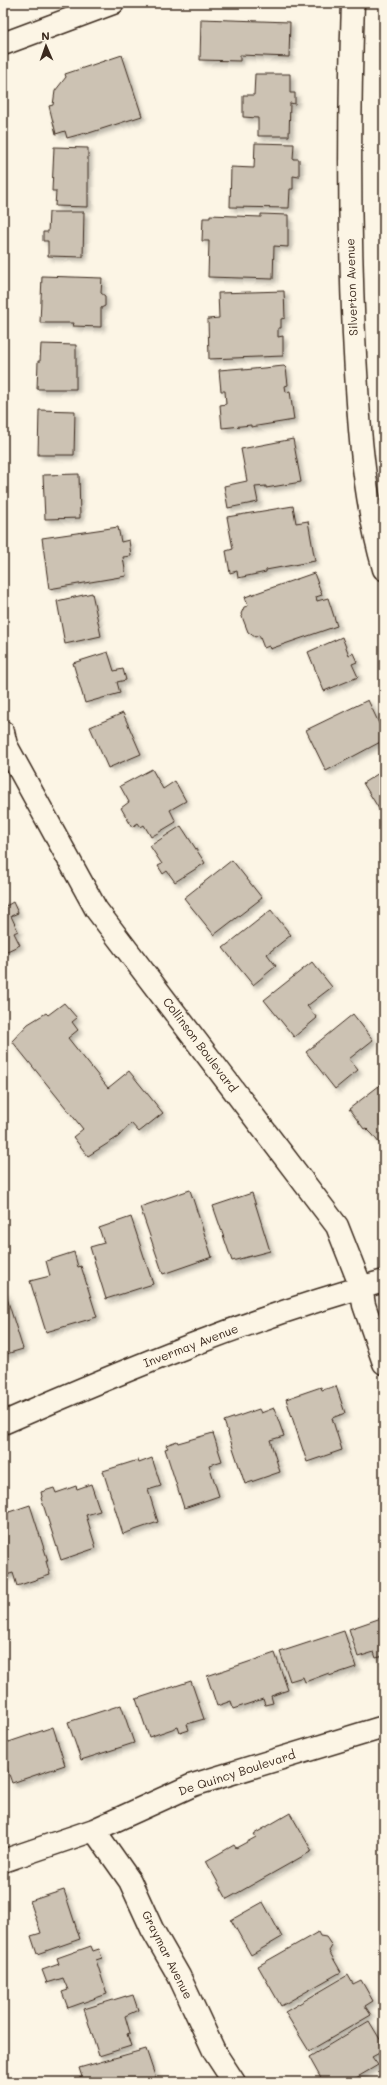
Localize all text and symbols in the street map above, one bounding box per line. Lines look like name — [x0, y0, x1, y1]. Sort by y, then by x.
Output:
north arrow — [26, 26, 66, 66]
text: N — [41, 28, 50, 43]
street label: Silverton Avenue — [341, 238, 361, 336]
street label: Collinson Boulevard — [160, 994, 242, 1095]
street label: Invermay Avenue — [141, 1320, 240, 1371]
street label: De Quincy Boulevard — [176, 1745, 298, 1799]
street label: Graymar Avenue — [139, 1908, 197, 2001]

